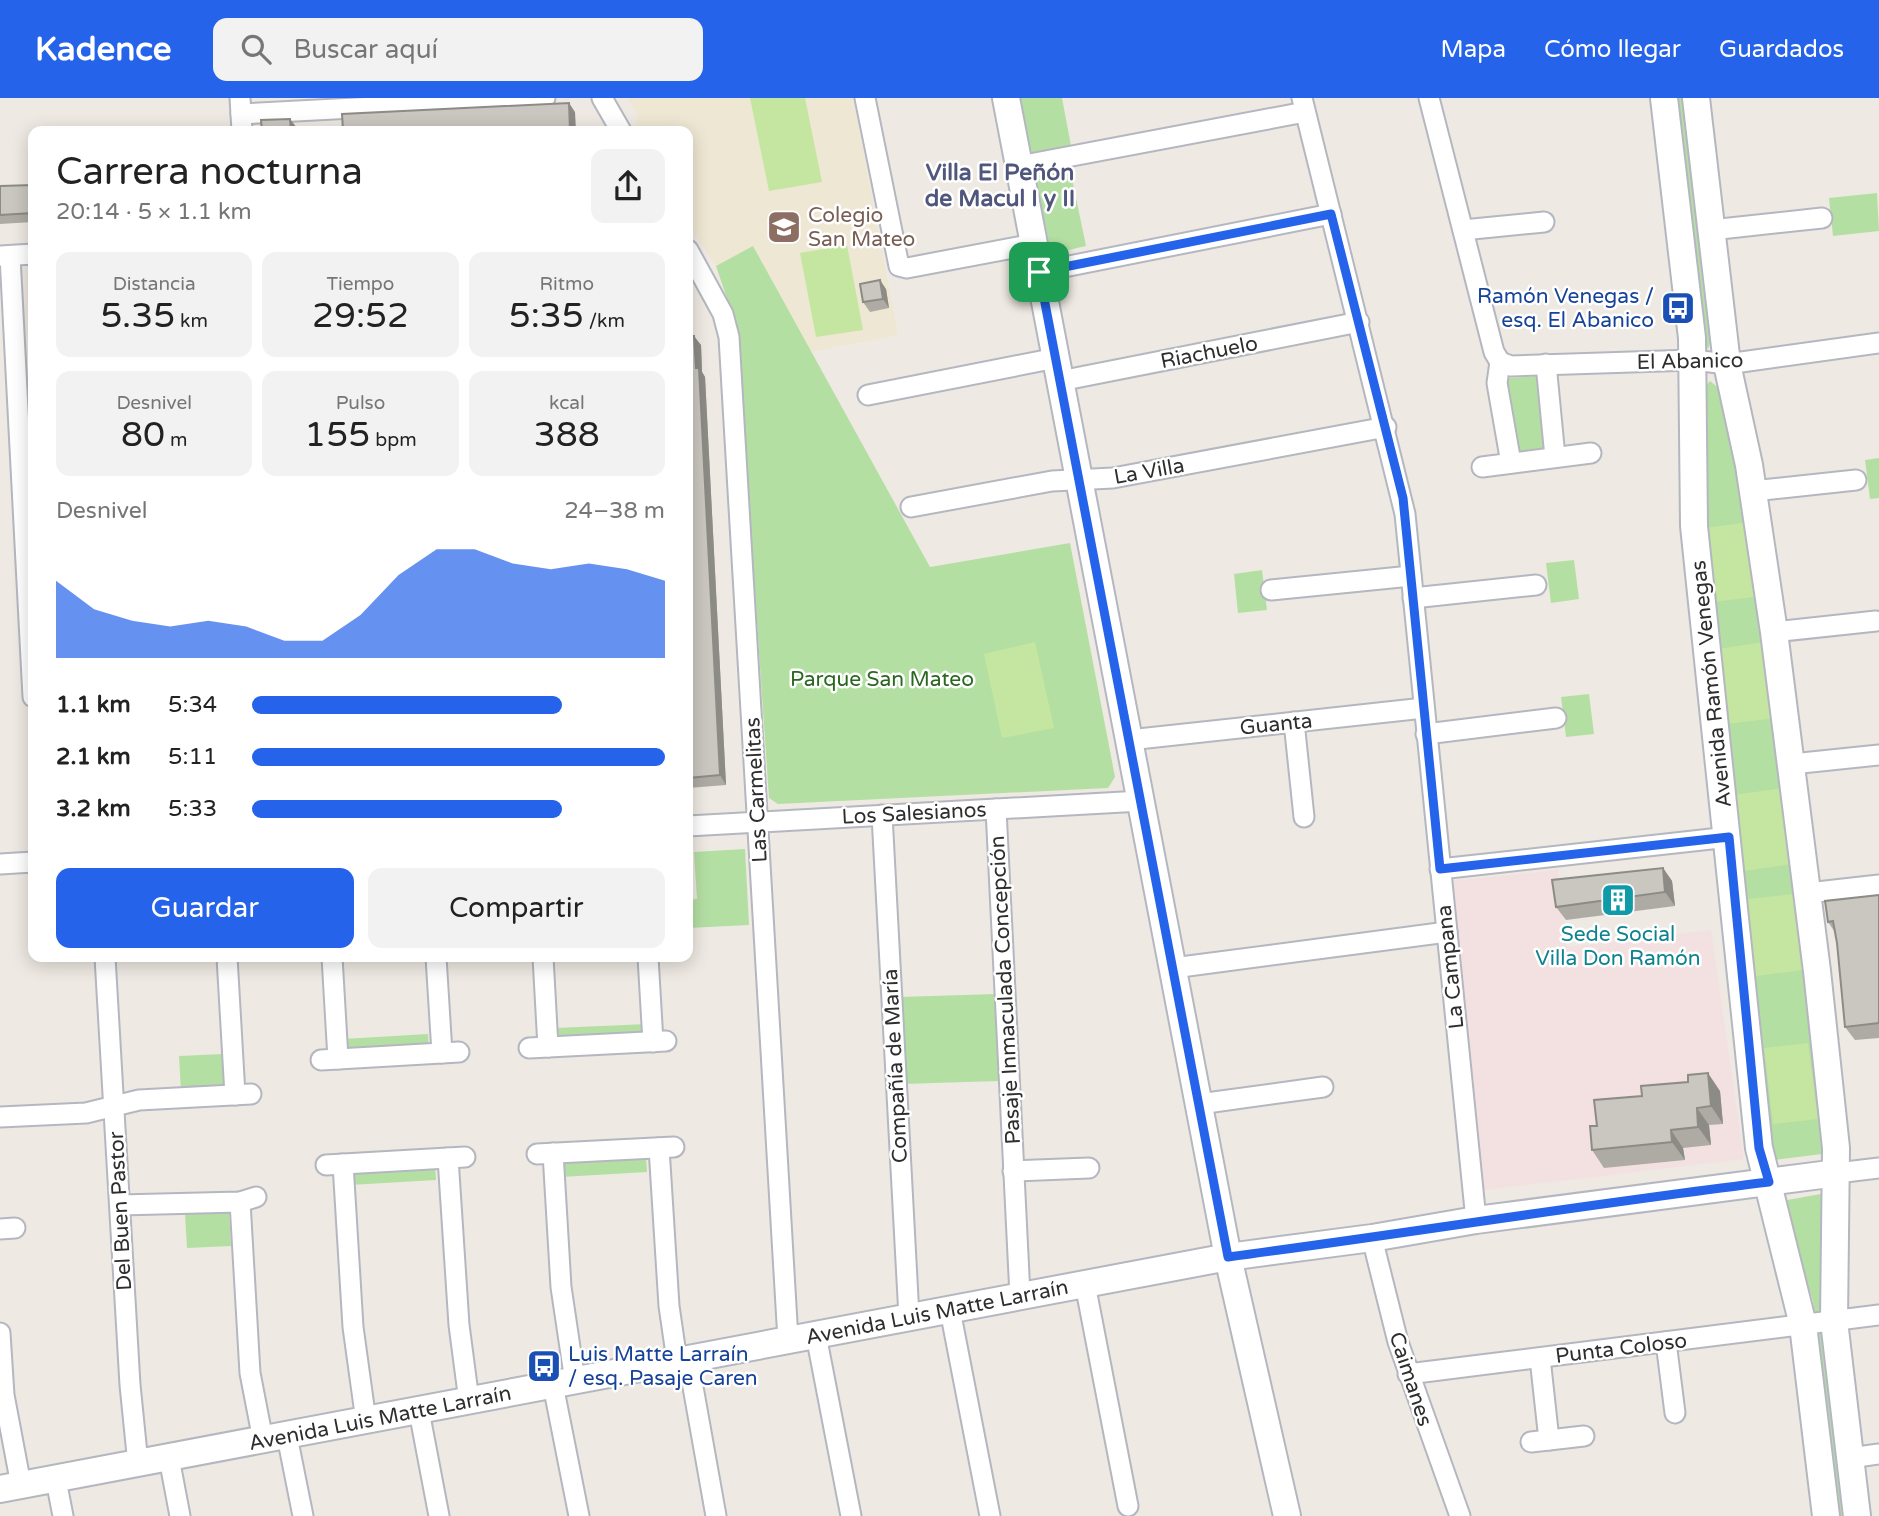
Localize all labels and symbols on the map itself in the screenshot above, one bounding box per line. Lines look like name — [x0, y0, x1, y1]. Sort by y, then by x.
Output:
district label: Villa El Peñón de Macul I y II — [925, 159, 1075, 213]
place label: Colegio San Mateo — [808, 203, 915, 252]
school or university icon: Colegio San Mateo — [765, 208, 803, 246]
pin — [1009, 242, 1069, 302]
place label: Ramón Venegas / esq. El Abanico — [1477, 284, 1654, 333]
bus stop icon: Ramón Venegas / esq. El Abanico — [1659, 289, 1697, 327]
street label: Riachuelo — [1158, 331, 1260, 374]
street label: El Abanico — [1637, 348, 1744, 375]
street label: La Villa — [1112, 453, 1186, 490]
street label: Avenida Ramón Venegas — [1686, 559, 1737, 809]
park label: Parque San Mateo — [790, 667, 974, 692]
street label: Guanta — [1239, 708, 1314, 741]
street label: Las Carmelitas — [740, 717, 773, 863]
street label: Los Salesianos — [841, 797, 987, 830]
street label: Pasaje Inmaculada Concepción — [985, 835, 1026, 1145]
building icon: Sede Social Villa Don Ramón — [1599, 881, 1637, 919]
street label: La Campana — [1432, 904, 1469, 1030]
place label: Sede Social Villa Don Ramón — [1535, 922, 1701, 971]
street label: Compañía de María — [878, 968, 913, 1164]
street label: Del Buen Pastor — [104, 1131, 137, 1291]
street label: Avenida Luis Matte Larraín — [804, 1275, 1070, 1350]
street label: Punta Coloso — [1554, 1328, 1688, 1369]
street label: Caimanes — [1384, 1329, 1437, 1429]
place label: Luis Matte Larraín / esq. Pasaje Caren — [568, 1342, 758, 1391]
bus stop icon: Luis Matte Larraín / esq. Pasaje Caren — [525, 1347, 563, 1385]
street label: Avenida Luis Matte Larraín — [247, 1381, 513, 1456]

